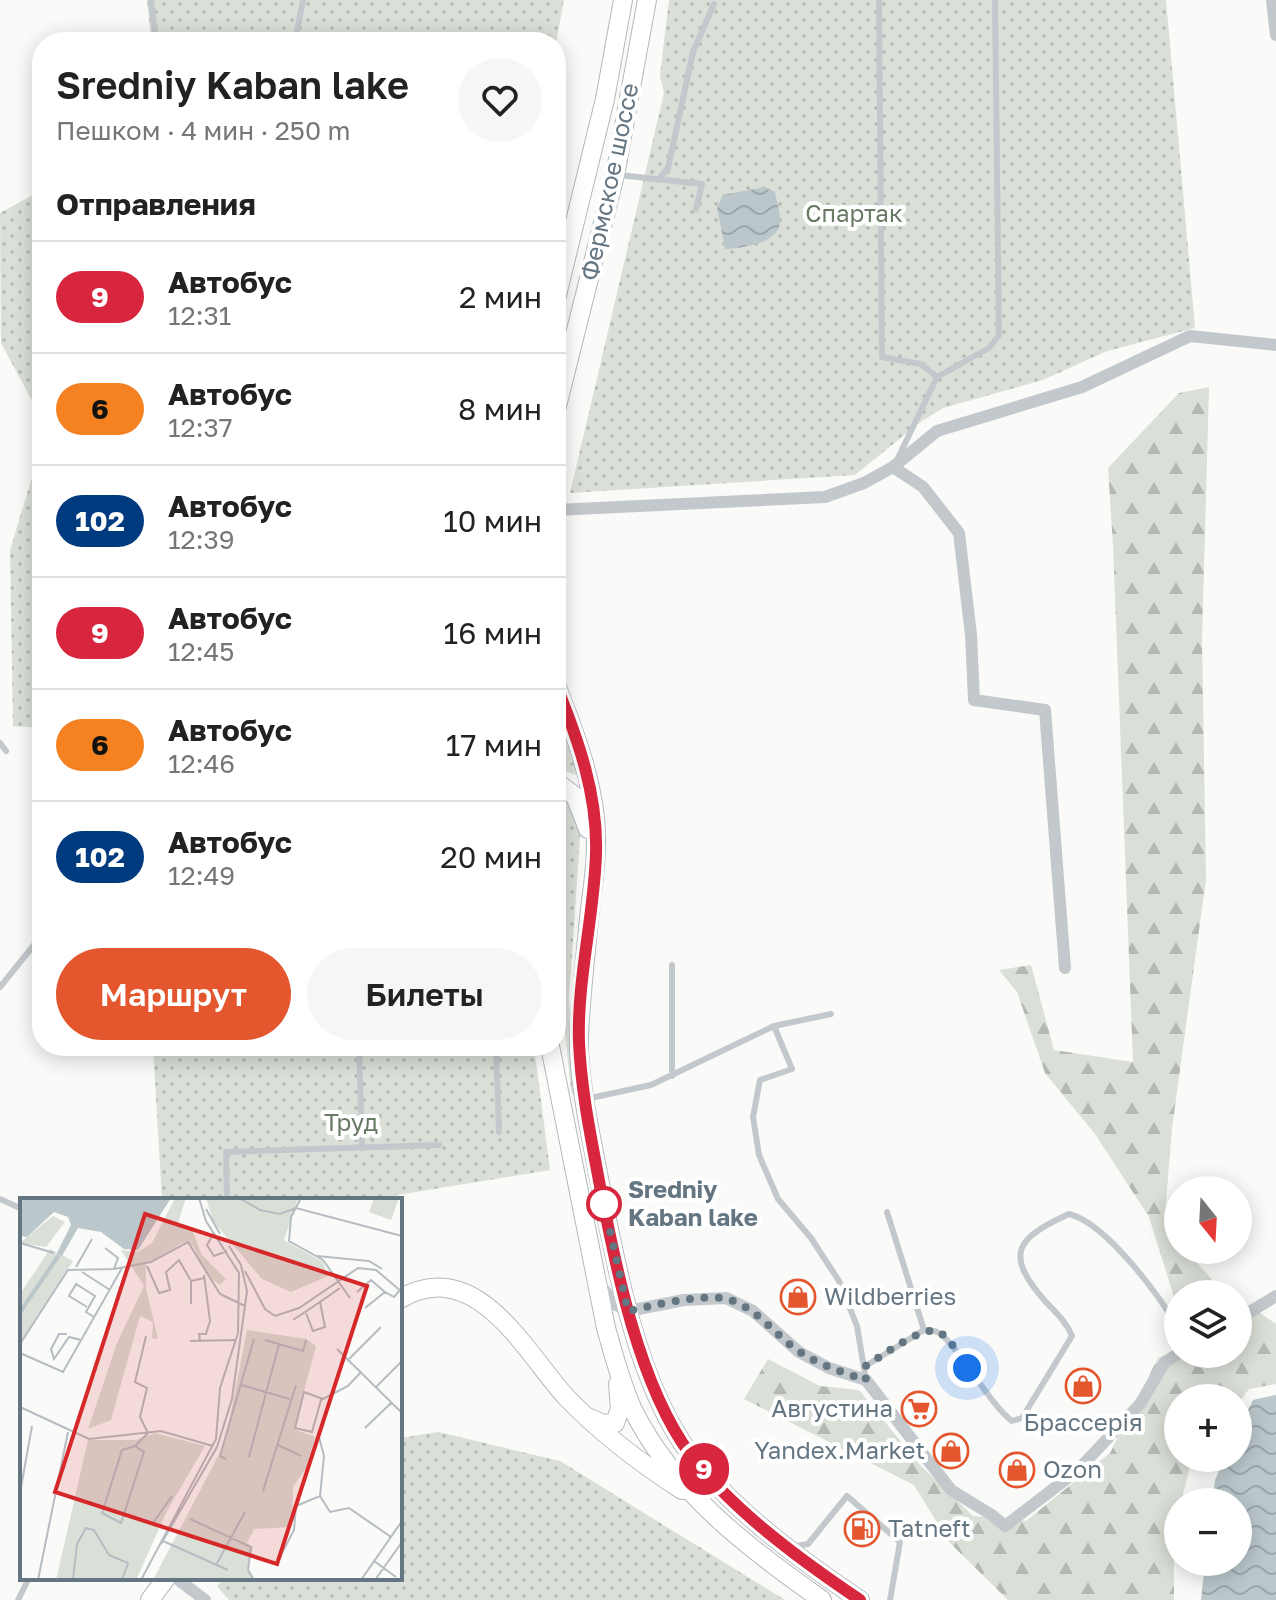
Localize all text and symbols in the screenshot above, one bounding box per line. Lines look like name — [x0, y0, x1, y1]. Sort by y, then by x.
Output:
button: heart — [458, 58, 542, 142]
text: Sredniy Kaban lake — [56, 62, 409, 107]
street label: Фермское шоссе — [573, 80, 644, 283]
text: Пешком · 4 мин · 250 m — [56, 115, 351, 146]
text: Отправления — [56, 186, 256, 222]
park label: Спартак — [805, 198, 903, 227]
text: Автобус — [168, 264, 292, 300]
text: 2 мин — [459, 279, 542, 315]
text: 9 — [91, 280, 109, 313]
text: 12:31 — [168, 300, 231, 331]
text: Автобус — [168, 376, 292, 412]
text: 8 мин — [458, 391, 542, 427]
text: 6 — [91, 392, 109, 425]
text: 12:37 — [168, 412, 232, 443]
text: Автобус — [168, 488, 292, 524]
text: 10 мин — [443, 503, 542, 539]
text: 102 — [75, 504, 125, 537]
text: 12:39 — [168, 524, 234, 555]
text: Автобус — [168, 600, 292, 636]
text: 16 мин — [444, 615, 542, 651]
text: 9 — [91, 616, 109, 649]
text: 12:45 — [168, 636, 234, 667]
text: Автобус — [168, 712, 292, 748]
text: 17 мин — [446, 727, 542, 763]
text: 6 — [91, 728, 109, 761]
text: 12:46 — [168, 748, 235, 779]
text: Автобус — [168, 824, 292, 860]
text: 20 мин — [440, 839, 542, 875]
text: 102 — [75, 840, 125, 873]
text: 12:49 — [168, 860, 235, 891]
button: Маршрут — [56, 948, 291, 1040]
button: Билеты — [307, 948, 542, 1040]
park label: Труд — [324, 1107, 378, 1136]
place label: Sredniy Kaban lake — [628, 1174, 758, 1231]
north arrow — [1164, 1176, 1252, 1264]
map controls — [1164, 1176, 1252, 1576]
marker: Sredniy Kaban lake — [587, 1187, 621, 1221]
inset map — [20, 1198, 402, 1580]
shop icon: Wildberries — [779, 1278, 817, 1316]
button: layers — [1164, 1280, 1252, 1368]
place label: Wildberries — [824, 1281, 956, 1310]
your location — [947, 1348, 987, 1388]
shop icon: Брассерiя — [1064, 1367, 1102, 1405]
button: + — [1164, 1384, 1252, 1472]
supermarket icon: Августина — [900, 1390, 938, 1428]
place label: Августина — [771, 1393, 893, 1422]
place label: Брассерiя — [1023, 1407, 1143, 1436]
shop icon: Yandex.Market — [932, 1432, 970, 1470]
place label: Yandex.Market — [754, 1435, 925, 1464]
line badge: 9 — [678, 1443, 730, 1495]
shop icon: Ozon — [998, 1451, 1036, 1489]
text: 9 — [695, 1452, 713, 1485]
place label: Ozon — [1043, 1454, 1102, 1483]
button: − — [1164, 1488, 1252, 1576]
fuel station icon: Tatneft — [843, 1510, 881, 1548]
place label: Tatneft — [888, 1513, 971, 1542]

